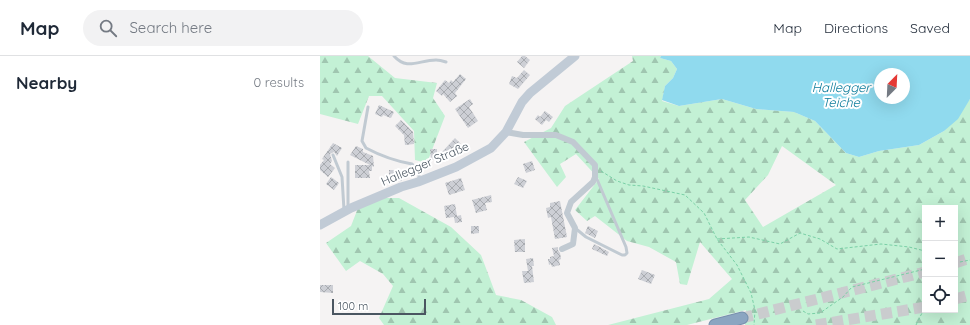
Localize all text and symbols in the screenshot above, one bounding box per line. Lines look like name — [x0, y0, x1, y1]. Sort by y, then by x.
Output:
search box — [83, 10, 363, 46]
text: Map — [20, 16, 59, 40]
icon: search — [97, 17, 119, 39]
text: Search here — [129, 18, 212, 37]
text: Map — [773, 19, 802, 37]
text: Directions — [824, 19, 888, 37]
text: Saved — [910, 19, 950, 37]
north arrow — [874, 68, 910, 104]
text: Nearby — [16, 72, 77, 93]
text: 0 results — [253, 74, 304, 90]
water label: Hallegger Teiche — [812, 79, 872, 110]
street label: Hallegger Straße — [379, 138, 471, 189]
map controls — [922, 205, 958, 313]
button: + — [922, 205, 958, 241]
button: − — [922, 241, 958, 277]
button: locate — [922, 277, 958, 313]
scale bar — [332, 297, 426, 316]
text: 100 m — [338, 299, 368, 313]

